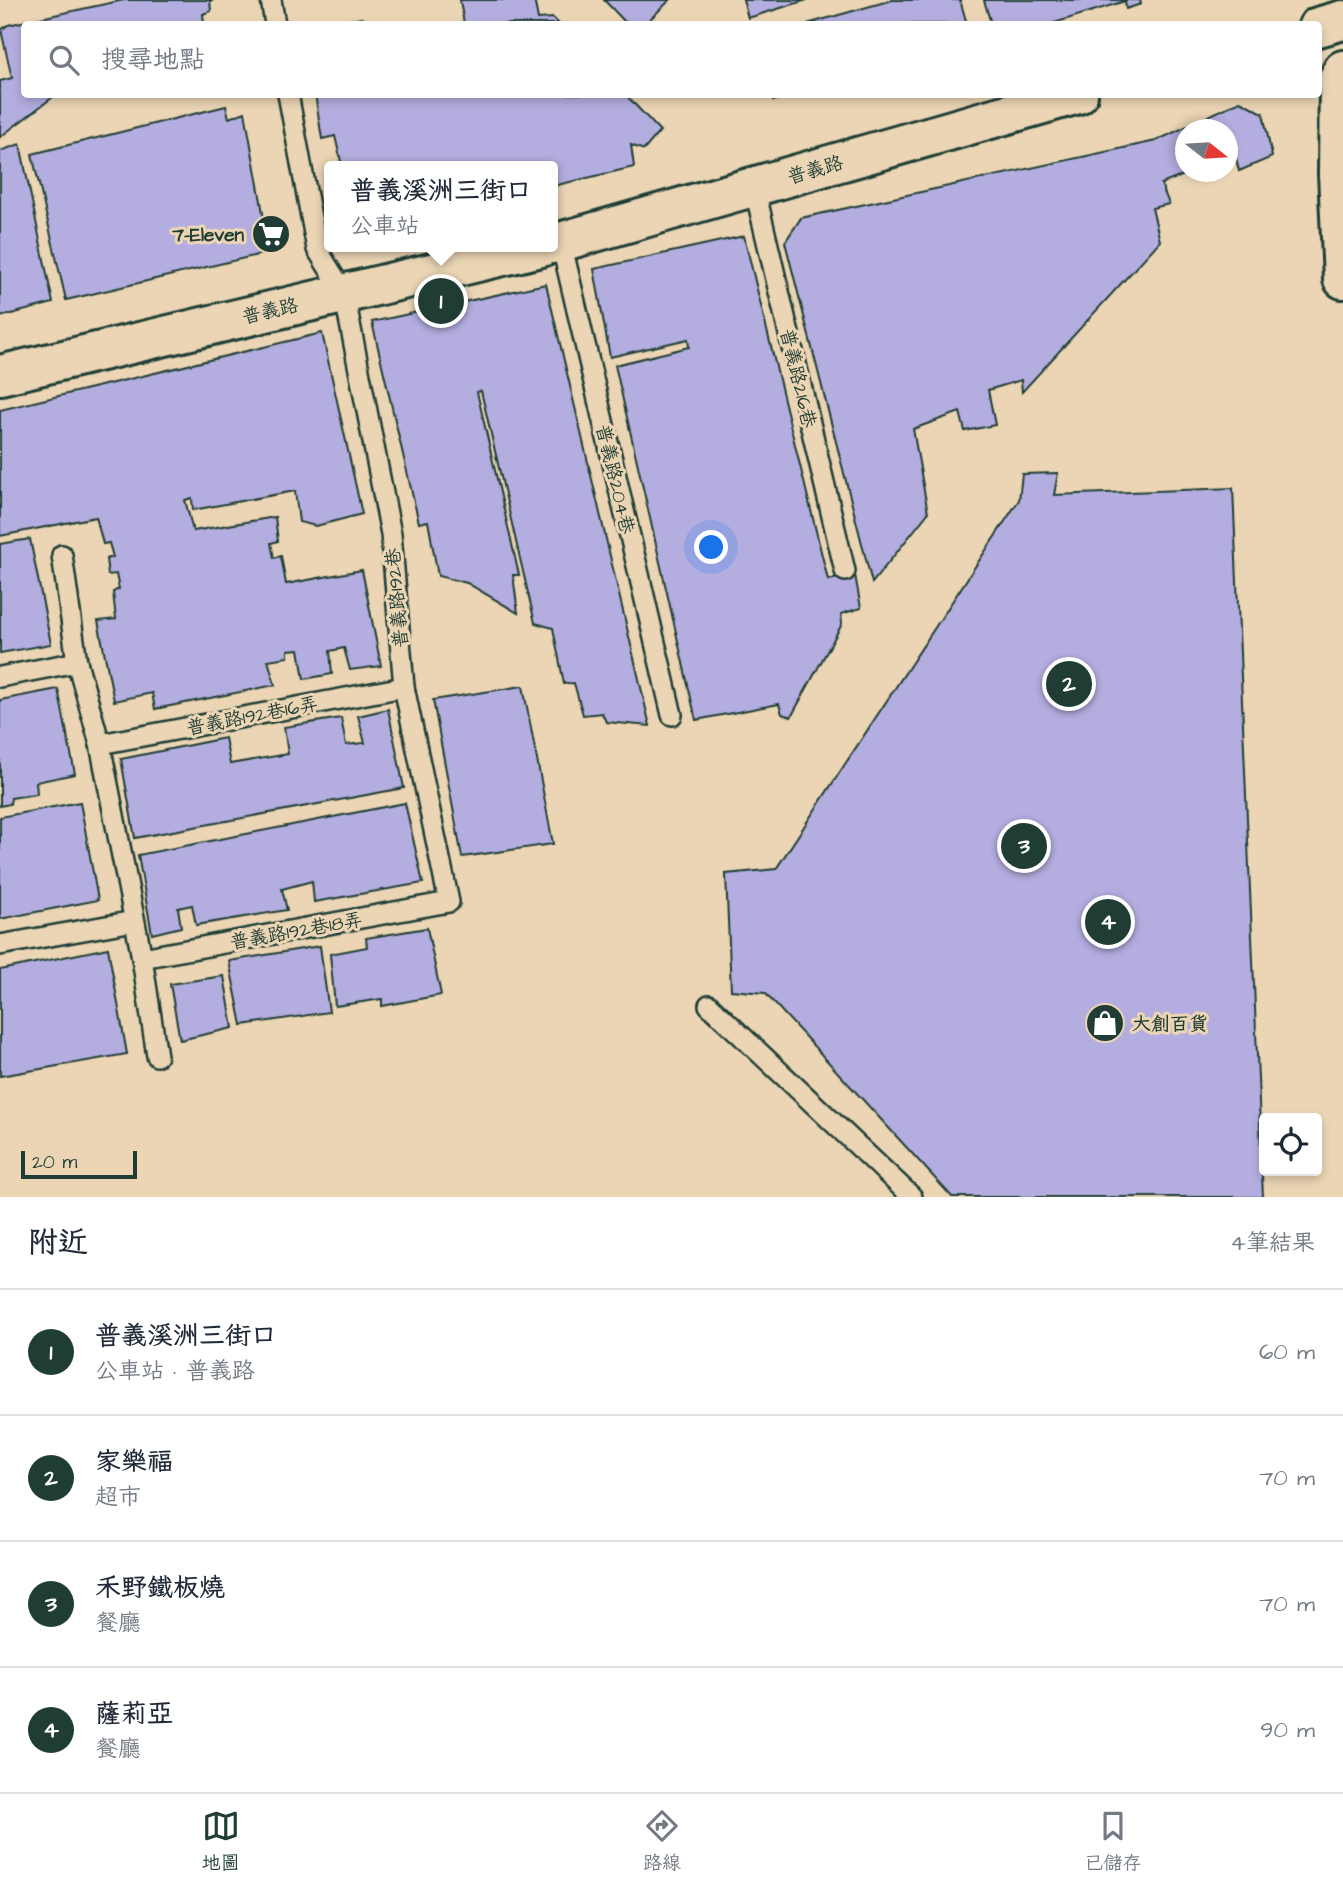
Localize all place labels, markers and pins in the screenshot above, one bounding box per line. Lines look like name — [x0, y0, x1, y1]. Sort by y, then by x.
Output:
supermarket icon: 7-Eleven — [250, 213, 292, 255]
place label: 7-Eleven — [171, 222, 244, 249]
pin: 1 — [418, 275, 464, 327]
pin: 2 — [1046, 658, 1092, 710]
pin: 3 — [1001, 820, 1047, 872]
pin: 4 — [1085, 896, 1131, 948]
shop icon: 大創百貨 — [1084, 1002, 1126, 1044]
place label: 大創百貨 — [1132, 1011, 1208, 1038]

